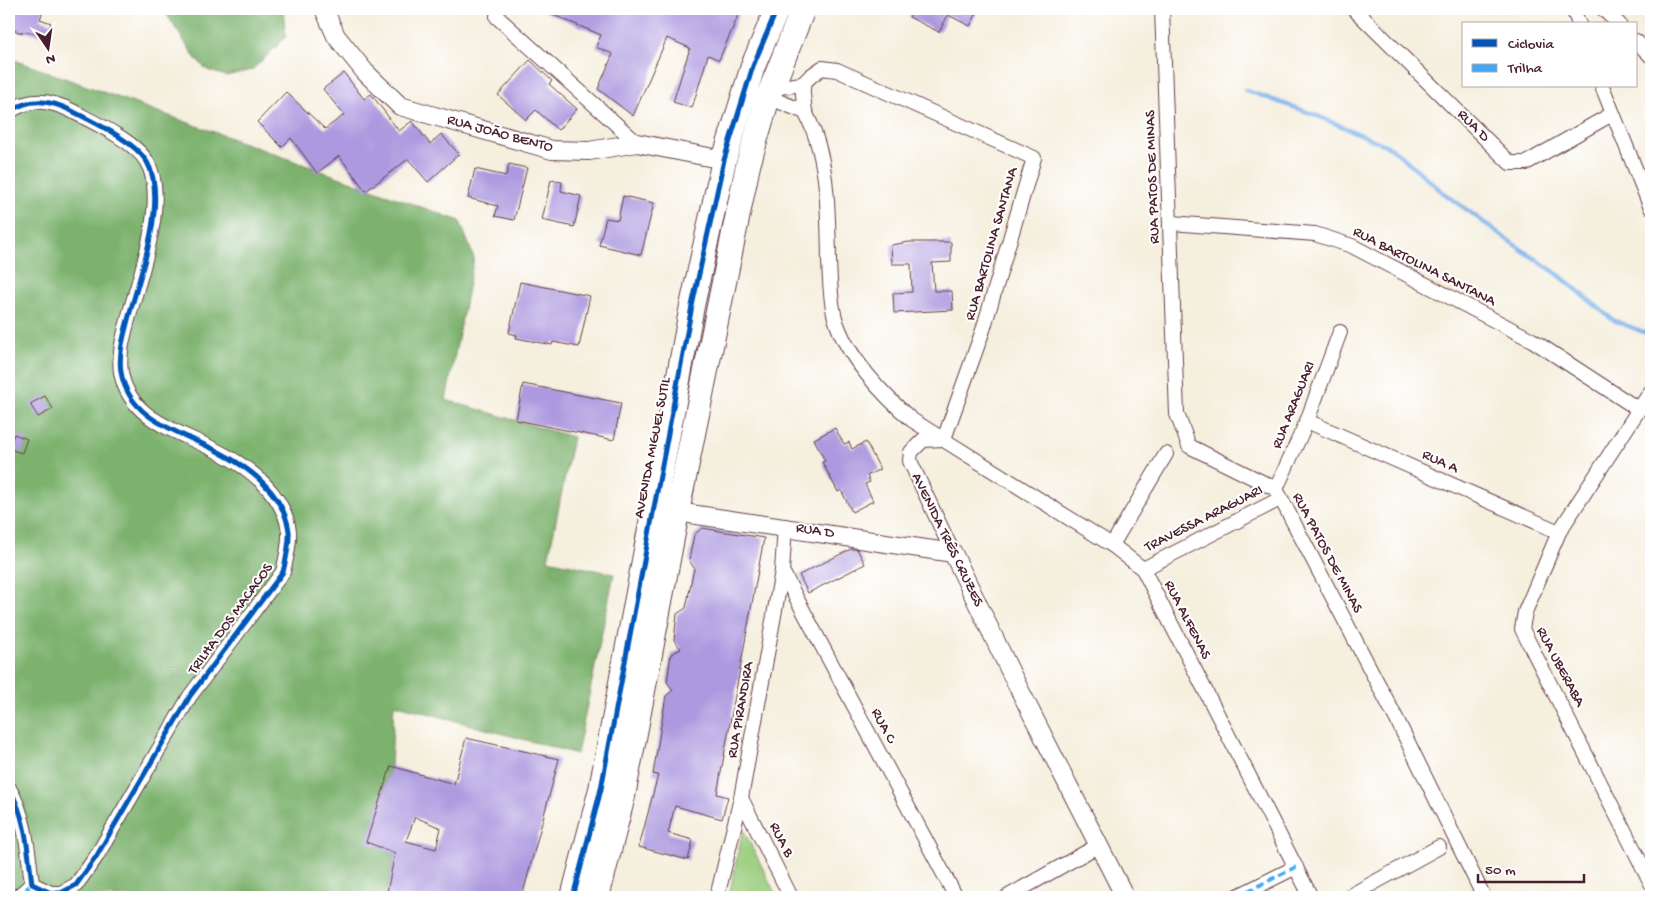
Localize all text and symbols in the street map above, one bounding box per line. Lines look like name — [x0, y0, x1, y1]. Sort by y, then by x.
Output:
north arrow — [22, 22, 72, 72]
legend — [1462, 22, 1638, 88]
text: Ciclovia — [1508, 36, 1554, 54]
text: N — [44, 49, 57, 68]
text: Trilha — [1507, 60, 1543, 78]
street label: RUA D — [1453, 106, 1493, 146]
street label: RUA PATOS DE MINAS — [1142, 110, 1164, 244]
street label: RUA JOÃO BENTO — [445, 111, 555, 157]
street label: RUA BARTOLINA SANTANA — [962, 164, 1023, 323]
street label: RUA BARTOLINA SANTANA — [1349, 223, 1500, 311]
street label: RUA ARAGUARI — [1268, 359, 1320, 451]
street label: AVENIDA MIGUEL SUTIL — [631, 376, 676, 520]
street label: RUA A — [1419, 446, 1462, 478]
street label: AVENIDA TRÊS CRUZES — [907, 470, 987, 610]
street label: TRAVESSA ARAGUARI — [1141, 481, 1266, 557]
street label: RUA PATOS DE MINAS — [1288, 490, 1366, 616]
street label: RUA D — [794, 519, 836, 543]
street label: TRILHA DOS MACACOS — [184, 560, 277, 679]
street label: RUA ALFENAS — [1159, 578, 1215, 662]
street label: RUA UBERABA — [1531, 624, 1589, 711]
street label: RUA PIRANDIRA — [724, 659, 759, 760]
street label: RUA C — [866, 705, 900, 747]
street label: RUA B — [765, 820, 797, 861]
scale bar — [1478, 851, 1584, 883]
text: 50 m — [1485, 862, 1516, 880]

